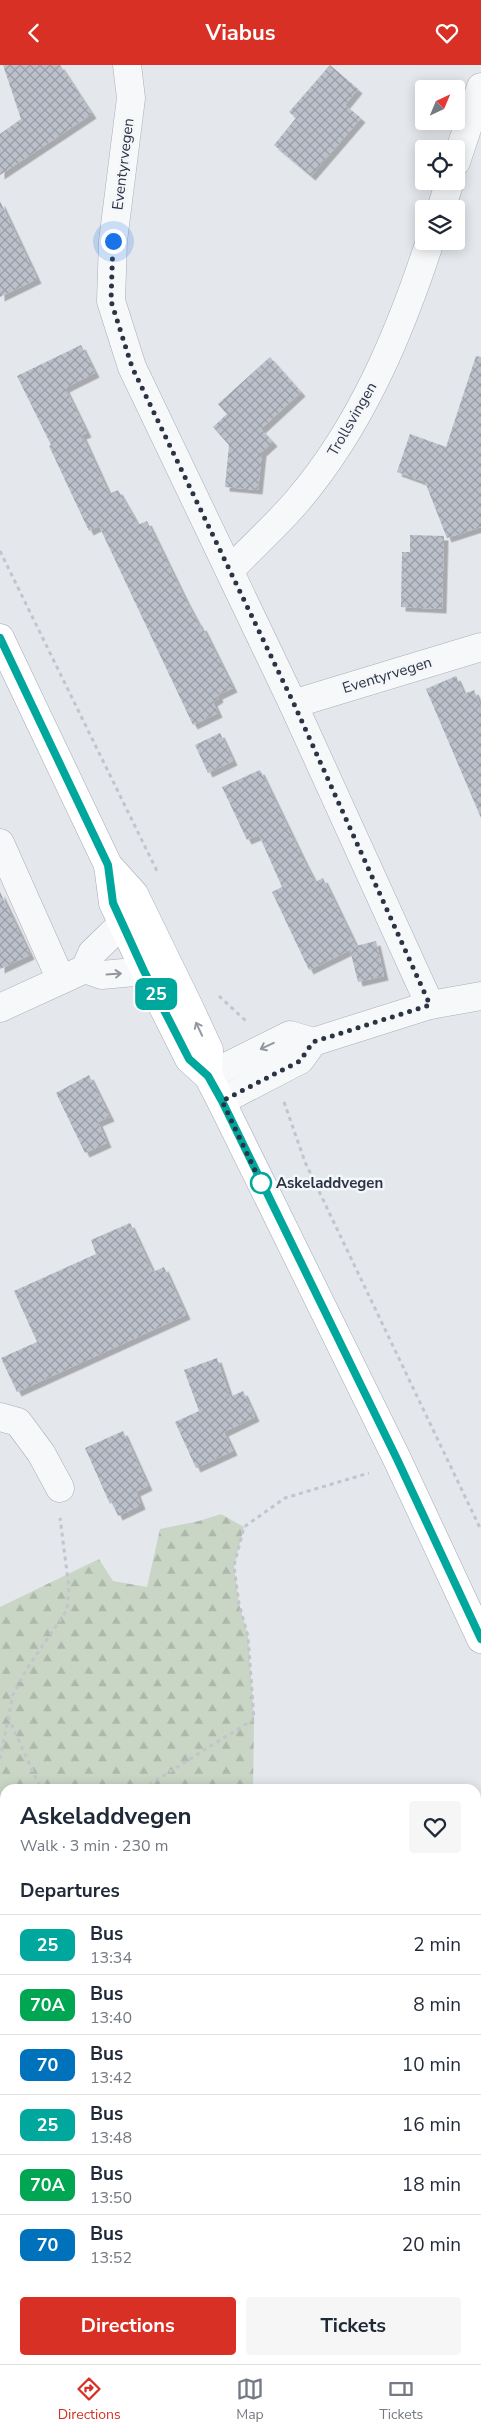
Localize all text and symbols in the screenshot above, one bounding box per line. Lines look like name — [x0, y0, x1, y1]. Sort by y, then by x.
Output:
text: Viabus — [205, 18, 276, 48]
icon: back — [20, 19, 48, 47]
icon: heart — [433, 19, 461, 47]
north arrow — [415, 80, 465, 130]
map controls — [415, 80, 465, 250]
street label: Eventyrvegen — [107, 117, 139, 211]
button: locate — [415, 140, 465, 190]
button: layers — [415, 200, 465, 250]
your location — [101, 229, 126, 254]
street label: Trollsvingen — [323, 378, 381, 460]
street label: Eventyrvegen — [340, 652, 434, 698]
one-way arrow — [106, 969, 122, 979]
line badge: 25 — [134, 978, 178, 1010]
text: 25 — [145, 982, 167, 1006]
one-way arrow — [194, 1022, 204, 1037]
one-way arrow — [260, 1041, 275, 1051]
marker: Askeladdvegen — [250, 1172, 272, 1194]
place label: Askeladdvegen — [276, 1173, 383, 1193]
text: Askeladdvegen — [20, 1800, 192, 1832]
button: heart — [409, 1801, 461, 1853]
text: Walk · 3 min · 230 m — [20, 1835, 168, 1857]
text: Departures — [20, 1878, 120, 1904]
text: Bus — [90, 1921, 123, 1947]
text: 2 min — [413, 1932, 461, 1958]
text: 25 — [37, 1933, 58, 1957]
text: 13:34 — [90, 1947, 132, 1969]
text: Bus — [90, 1981, 123, 2007]
text: 8 min — [413, 1992, 461, 2018]
text: 70A — [30, 1993, 65, 2017]
text: 13:40 — [90, 2007, 132, 2029]
text: Bus — [90, 2041, 123, 2067]
text: 10 min — [402, 2052, 461, 2078]
text: 70 — [37, 2053, 58, 2077]
text: 13:42 — [90, 2067, 132, 2089]
text: Bus — [90, 2101, 123, 2127]
text: 16 min — [402, 2112, 461, 2138]
text: 25 — [37, 2113, 58, 2137]
text: 13:48 — [90, 2127, 132, 2149]
text: Bus — [90, 2161, 123, 2187]
text: 18 min — [402, 2172, 461, 2198]
text: 70A — [30, 2173, 65, 2197]
text: 13:50 — [90, 2187, 132, 2209]
text: Bus — [90, 2221, 123, 2247]
text: 20 min — [402, 2232, 461, 2258]
text: 70 — [37, 2233, 58, 2257]
text: 13:52 — [90, 2247, 132, 2269]
button: Directions — [20, 2297, 236, 2355]
button: Tickets — [246, 2297, 461, 2355]
tab: Directions — [58, 2375, 121, 2424]
tab: Map — [236, 2375, 264, 2424]
tab: Tickets — [379, 2375, 423, 2424]

